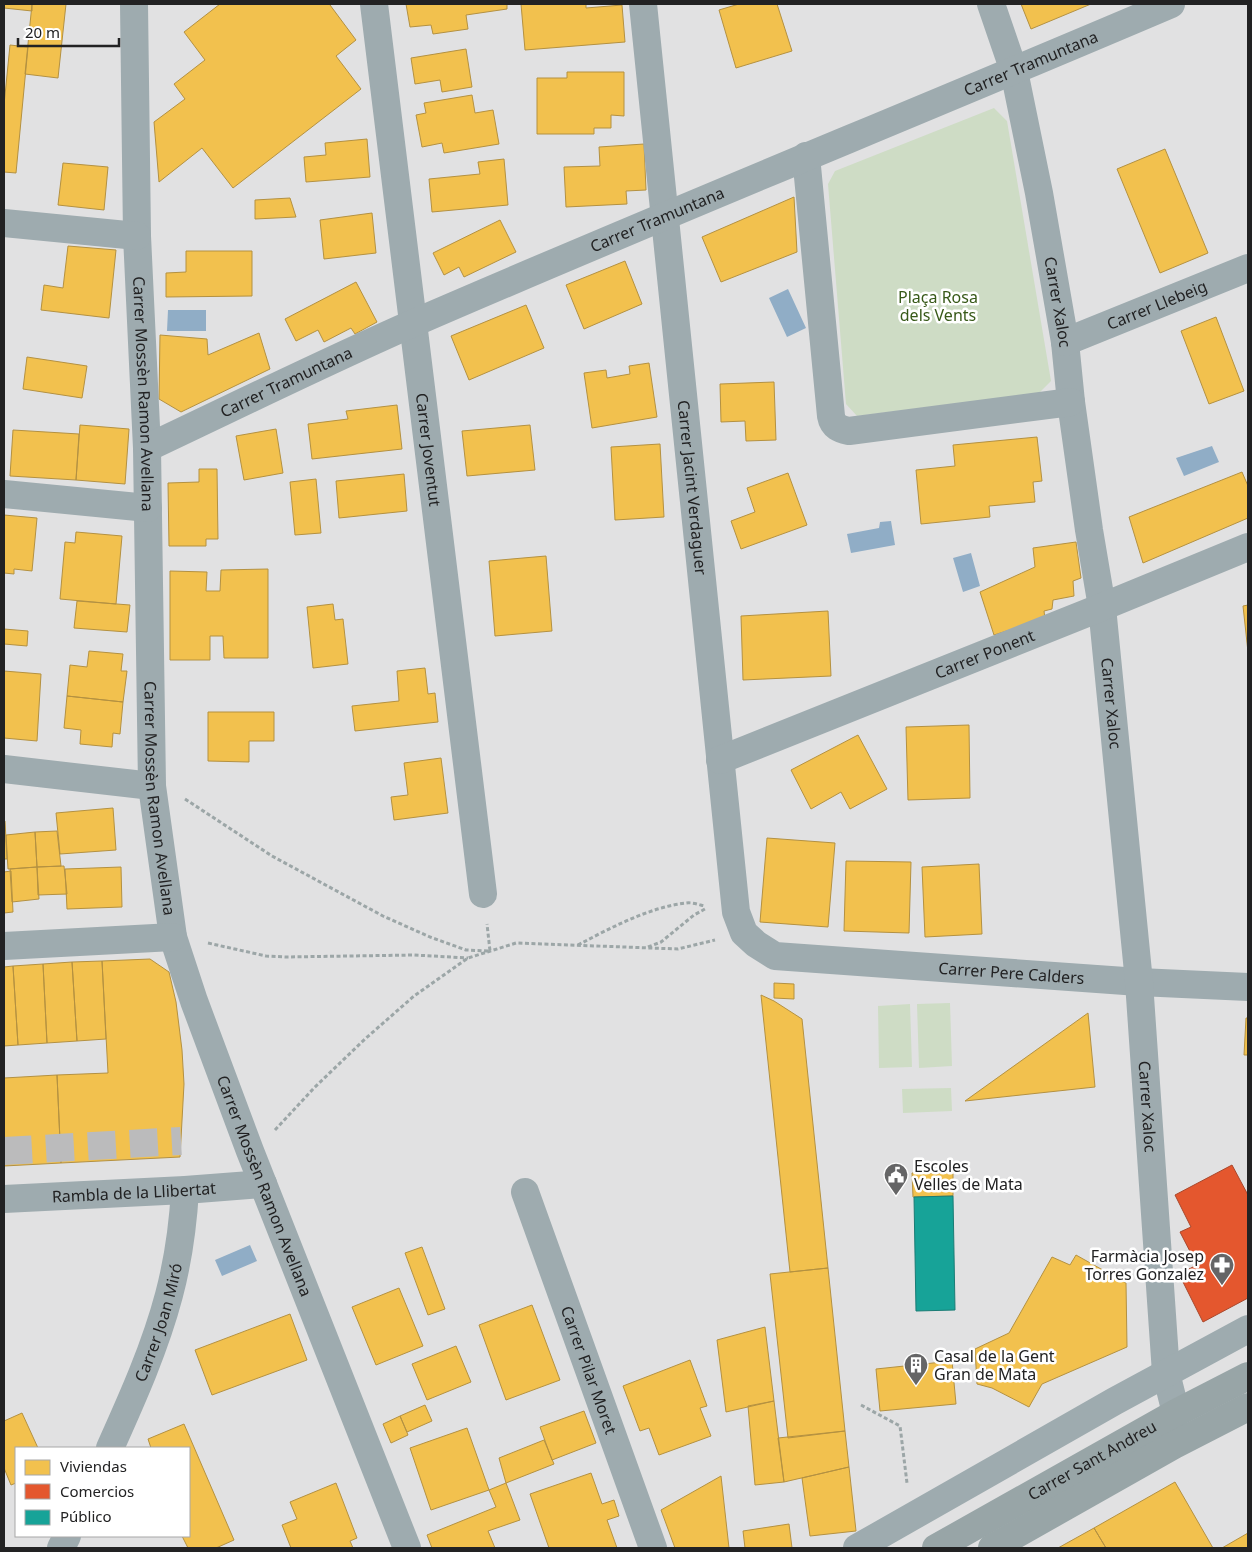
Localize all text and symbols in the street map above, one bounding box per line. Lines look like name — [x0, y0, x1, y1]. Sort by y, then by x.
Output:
scale bar — [18, 15, 119, 47]
text: 20 m — [25, 22, 60, 42]
street label: Carrer Tramuntana — [960, 25, 1101, 101]
street label: Carrer Tramuntana — [587, 181, 727, 257]
street label: Carrer Xaloc — [1039, 255, 1076, 349]
street label: Carrer Llebeig — [1103, 275, 1210, 335]
street label: Carrer Mossèn Ramon Avellana — [128, 276, 159, 512]
park label: Plaça Rosa dels Vents — [898, 286, 978, 326]
street label: Carrer Tramuntana — [216, 341, 356, 423]
street label: Carrer Joventut — [411, 392, 446, 508]
street label: Carrer Jacint Verdaguer — [673, 399, 712, 576]
street label: Carrer Ponent — [931, 624, 1038, 684]
street label: Carrer Xaloc — [1096, 657, 1127, 750]
street label: Carrer Mossèn Ramon Avellana — [139, 681, 181, 917]
street label: Carrer Pere Calders — [938, 957, 1085, 989]
street label: Carrer Xaloc — [1133, 1060, 1162, 1153]
street label: Carrer Mossèn Ramon Avellana — [212, 1072, 317, 1300]
place label: Escoles Velles de Mata — [914, 1155, 1023, 1195]
public building icon: Escoles Velles de Mata — [883, 1162, 909, 1196]
street label: Rambla de la Llibertat — [51, 1177, 217, 1208]
place label: Farmàcia Josep Torres Gonzalez — [1085, 1245, 1204, 1285]
pharmacy icon: Farmàcia Josep Torres Gonzalez — [1209, 1252, 1235, 1286]
street label: Carrer Joan Miró — [129, 1261, 187, 1385]
street label: Carrer Pilar Moret — [556, 1303, 622, 1437]
place label: Casal de la Gent Gran de Mata — [934, 1345, 1055, 1385]
building icon: Casal de la Gent Gran de Mata — [903, 1352, 929, 1386]
street label: Carrer Sant Andreu — [1024, 1415, 1160, 1505]
legend — [15, 1447, 190, 1537]
text: Viviendas — [60, 1456, 127, 1476]
text: Comercios — [60, 1481, 134, 1501]
text: Público — [60, 1506, 112, 1526]

